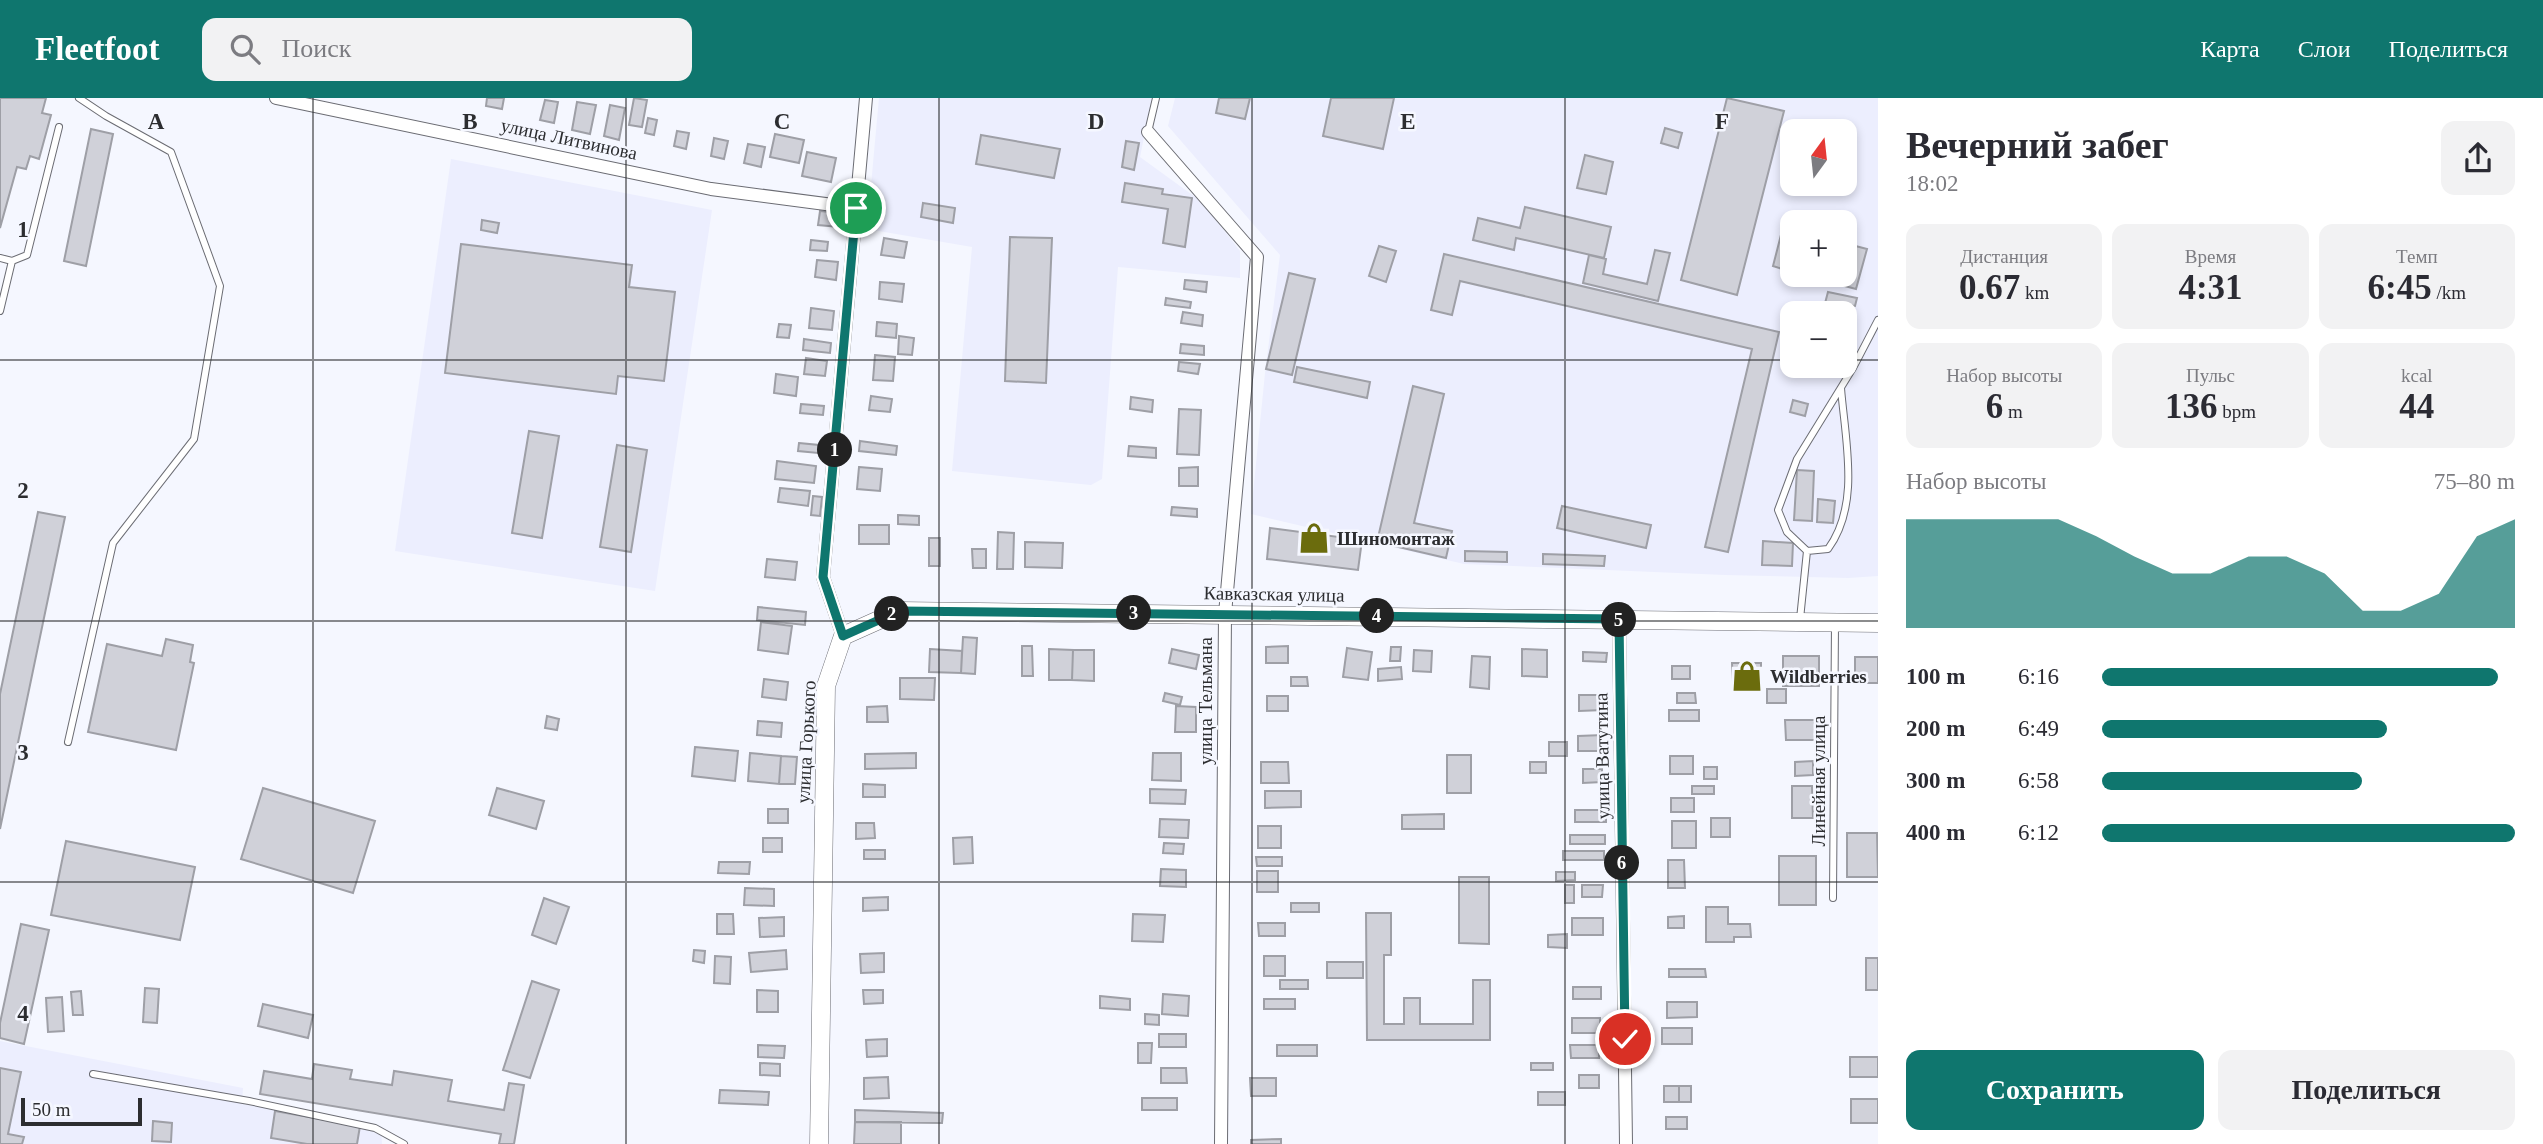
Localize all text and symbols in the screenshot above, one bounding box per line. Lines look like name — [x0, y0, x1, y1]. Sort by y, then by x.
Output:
search box — [202, 18, 692, 81]
icon: search — [226, 30, 264, 68]
text: Fleetfoot — [35, 31, 160, 67]
text: Поиск — [282, 34, 351, 63]
text: Карта — [2200, 36, 2260, 62]
text: Слои — [2298, 36, 2351, 62]
text: Поделиться — [2389, 36, 2508, 62]
text: A — [148, 109, 165, 134]
text: B — [462, 109, 478, 134]
text: C — [774, 109, 790, 134]
text: D — [1088, 109, 1104, 134]
text: E — [1400, 109, 1416, 134]
text: F — [1715, 109, 1729, 134]
street label: улица Литвинова — [499, 114, 640, 164]
north arrow — [1780, 119, 1857, 196]
map controls — [1780, 119, 1857, 378]
button: share — [2441, 121, 2515, 195]
text: Вечерний забег — [1906, 124, 2169, 166]
text: 18:02 — [1906, 171, 1958, 196]
pin — [826, 178, 886, 238]
icon: arrive — [837, 189, 875, 227]
button: + — [1780, 210, 1857, 287]
text: 1 — [17, 217, 29, 242]
text: Дистанция — [1960, 246, 2048, 267]
text: Время — [2185, 246, 2236, 267]
text: Темп — [2396, 246, 2438, 267]
text: 0.67 — [1959, 268, 2020, 307]
text: 4:31 — [2178, 268, 2243, 307]
text: 6:45 — [2368, 268, 2432, 307]
text: km — [2020, 282, 2049, 303]
text: /km — [2432, 282, 2466, 303]
button: − — [1780, 301, 1857, 378]
text: Набор высоты — [1946, 365, 2062, 386]
text: Пульс — [2186, 365, 2235, 386]
text: kcal — [2401, 365, 2433, 386]
text: 6 — [1986, 387, 2003, 426]
text: 136 — [2165, 387, 2217, 426]
text: 44 — [2399, 387, 2434, 426]
text: m — [2003, 401, 2023, 422]
text: bpm — [2217, 401, 2256, 422]
pin: 1 — [818, 432, 852, 468]
text: 1 — [830, 439, 839, 460]
text: Набор высоты — [1906, 469, 2047, 494]
text: 75–80 m — [2434, 469, 2515, 494]
text: 2 — [17, 478, 29, 503]
shop icon: Шиномонтаж — [1297, 521, 1331, 555]
place label: Шиномонтаж — [1337, 528, 1455, 549]
street label: Кавказская улица — [1203, 582, 1345, 606]
pin: 2 — [874, 596, 910, 632]
pin: 3 — [1116, 596, 1152, 630]
pin: 4 — [1360, 598, 1394, 634]
text: 3 — [1129, 602, 1138, 623]
pin: 5 — [1602, 602, 1636, 638]
text: 2 — [887, 603, 896, 624]
text: 4 — [1372, 605, 1381, 626]
text: 5 — [1614, 609, 1623, 630]
street label: улица Тельмана — [1195, 636, 1216, 765]
shop icon: Wildberries — [1730, 659, 1764, 693]
text: 100 m — [1906, 664, 1965, 689]
text: 6:16 — [2018, 664, 2059, 689]
place label: Wildberries — [1770, 666, 1867, 687]
street label: улица Горького — [792, 680, 820, 804]
street label: улица Ватутина — [1590, 692, 1614, 820]
street label: Линейная улица — [1808, 715, 1829, 846]
text: 200 m — [1906, 716, 1965, 741]
text: 6:49 — [2018, 716, 2059, 741]
text: 3 — [17, 740, 29, 765]
text: 300 m — [1906, 768, 1965, 793]
text: 6:58 — [2018, 768, 2059, 793]
text: 400 m — [1906, 820, 1965, 845]
text: 6:12 — [2018, 820, 2059, 845]
pin: 6 — [1604, 846, 1640, 880]
text: 6 — [1617, 852, 1626, 873]
text: 4 — [17, 1001, 29, 1026]
pin — [1595, 1009, 1655, 1069]
icon: check — [1606, 1020, 1644, 1058]
button: Сохранить — [1906, 1050, 2204, 1130]
button: Поделиться — [2218, 1050, 2515, 1130]
scale bar — [21, 1095, 142, 1127]
text: 50 m — [32, 1099, 71, 1120]

